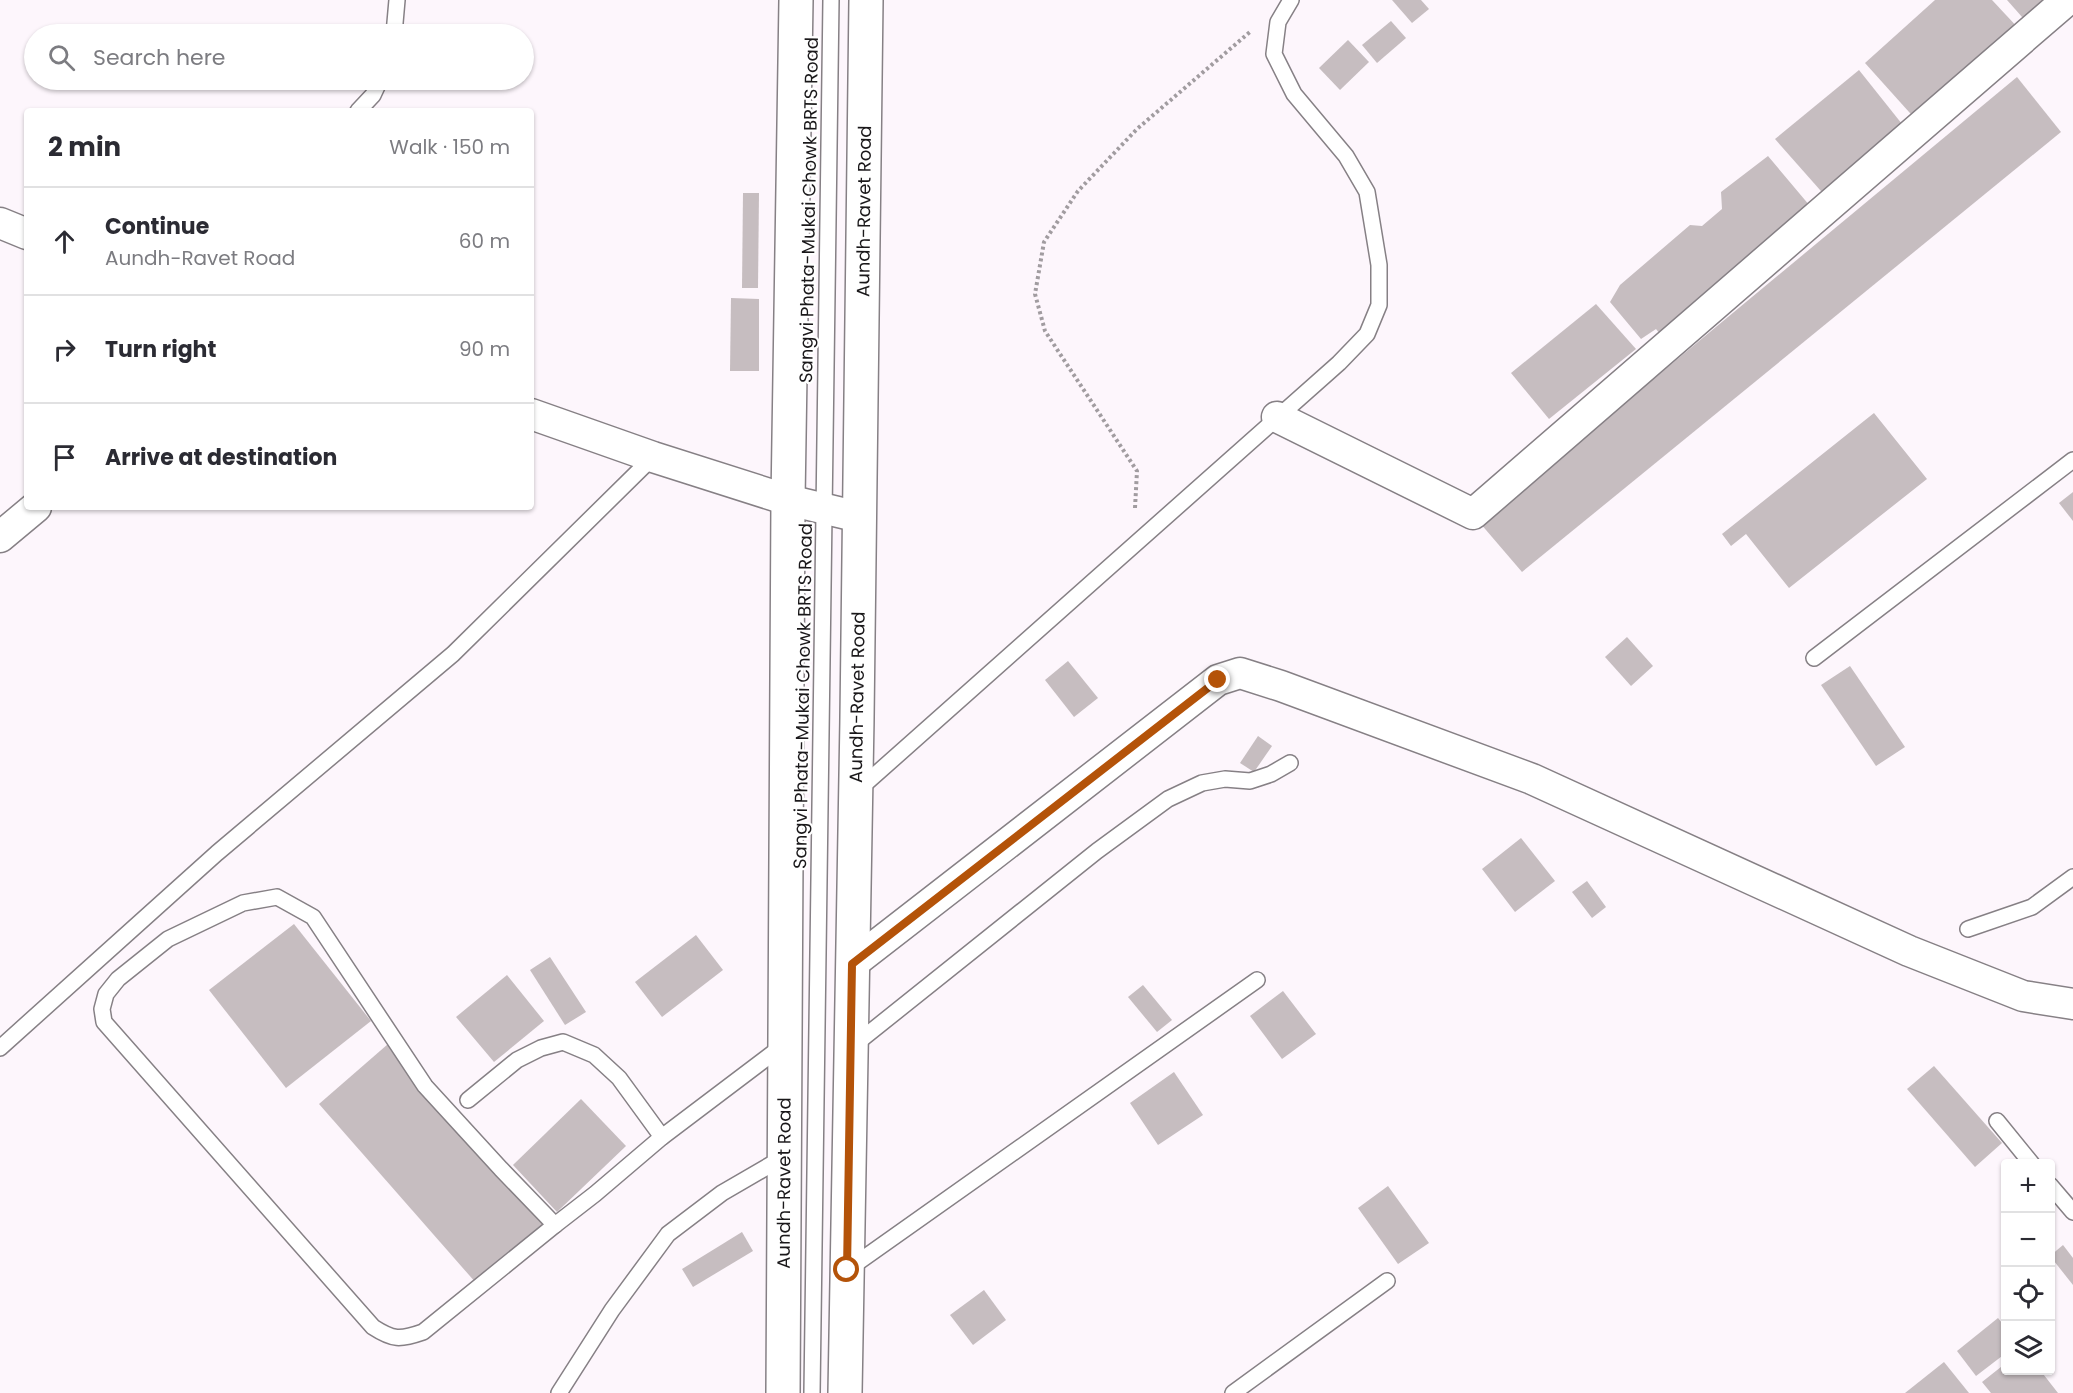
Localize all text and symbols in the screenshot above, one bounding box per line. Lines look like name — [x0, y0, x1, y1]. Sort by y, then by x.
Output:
search box — [24, 24, 534, 90]
street label: Sangvi Phata-Mukai Chowk BRTS Road — [793, 37, 824, 383]
icon: search — [45, 41, 78, 74]
text: Search here — [93, 42, 226, 73]
street label: Aundh-Ravet Road — [850, 125, 877, 297]
text: 2 min — [48, 129, 121, 165]
text: Walk · 150 m — [389, 133, 510, 161]
text: Continue — [105, 211, 209, 242]
icon: ahead — [48, 225, 81, 258]
text: 60 m — [459, 227, 510, 255]
text: Aundh-Ravet Road — [105, 244, 295, 272]
icon: right — [48, 333, 81, 366]
text: Turn right — [105, 334, 216, 365]
text: 90 m — [459, 335, 510, 363]
icon: arrive — [48, 441, 81, 474]
text: Arrive at destination — [105, 442, 337, 473]
street label: Sangvi Phata-Mukai Chowk BRTS Road — [787, 523, 818, 869]
street label: Aundh-Ravet Road — [843, 611, 871, 783]
route end — [1204, 666, 1230, 692]
street label: Aundh-Ravet Road — [771, 1097, 797, 1269]
map controls — [2001, 1159, 2055, 1375]
button: + — [2001, 1159, 2055, 1213]
button: − — [2001, 1213, 2055, 1267]
route start — [833, 1256, 859, 1282]
button: locate — [2001, 1267, 2055, 1321]
button: layers — [2001, 1321, 2055, 1375]

